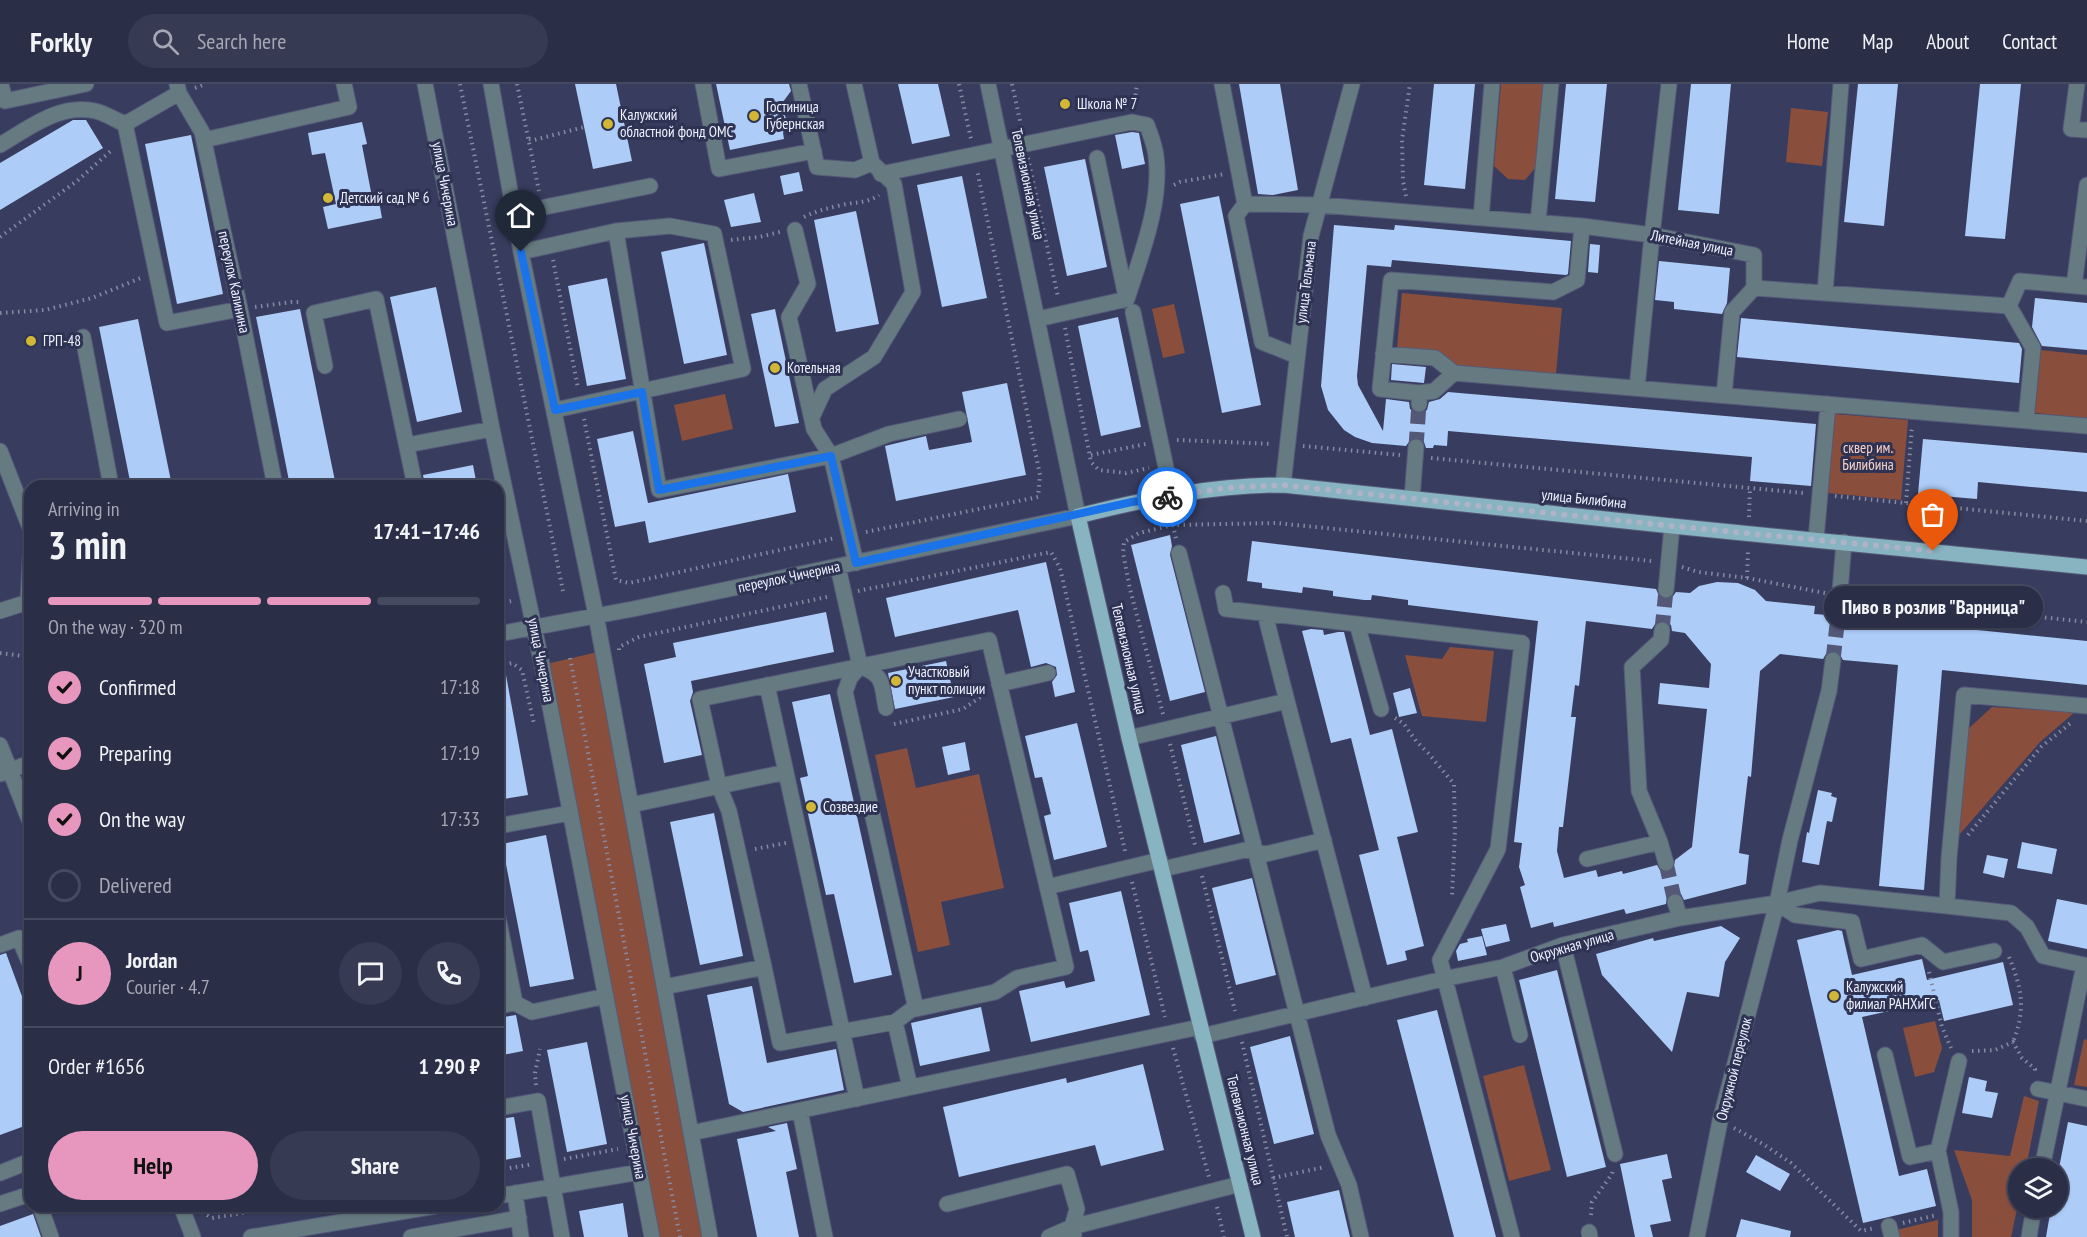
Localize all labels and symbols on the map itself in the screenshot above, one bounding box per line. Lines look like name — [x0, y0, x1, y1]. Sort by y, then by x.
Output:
place label: Школа № 7 — [1077, 94, 1137, 113]
place label: Гостиница Губернская — [766, 97, 825, 133]
marker: Школа № 7 — [1058, 97, 1072, 111]
place label: Калужский областной фонд ОМС — [620, 105, 734, 141]
marker: Гостиница Губернская — [747, 109, 761, 123]
marker: Калужский областной фонд ОМС — [601, 117, 615, 131]
street label: Телевизионная улица — [1007, 127, 1050, 241]
street label: улица Чичерина — [428, 140, 463, 228]
place label: Детский сад № 6 — [340, 188, 430, 207]
pin — [495, 190, 546, 252]
marker: Детский сад № 6 — [321, 191, 335, 205]
street label: Литейная улица — [1648, 225, 1735, 260]
street label: переулок Калинина — [214, 229, 255, 335]
street label: улица Тельмана — [1291, 240, 1320, 324]
place label: ГРП-48 — [43, 331, 81, 350]
marker: ГРП-48 — [24, 334, 38, 348]
place label: Котельная — [787, 358, 841, 377]
marker: Котельная — [768, 361, 782, 375]
park label: сквер им. Билибина — [1842, 438, 1894, 474]
courier — [1137, 467, 1197, 527]
street label: улица Билибина — [1541, 485, 1628, 512]
pin — [1907, 489, 1958, 551]
street label: переулок Чичерина — [736, 556, 842, 597]
callout: Пиво в розлив "Варница" — [1824, 587, 2042, 629]
street label: Телевизионная улица — [1108, 602, 1151, 716]
street label: улица Чичерина — [524, 616, 559, 704]
place label: Участковый пункт полиции — [908, 662, 985, 698]
marker: Участковый пункт полиции — [889, 674, 903, 688]
place label: Созвездие — [823, 797, 878, 816]
marker: Созвездие — [804, 800, 818, 814]
street label: Окружная улица — [1528, 924, 1616, 967]
place label: Калужский филиал РАНХиГС — [1846, 977, 1936, 1013]
marker: Калужский филиал РАНХиГС — [1827, 989, 1841, 1003]
street label: Окружной переулок — [1711, 1015, 1756, 1123]
street label: Телевизионная улица — [1223, 1073, 1268, 1187]
street label: улица Чичерина — [616, 1093, 651, 1181]

